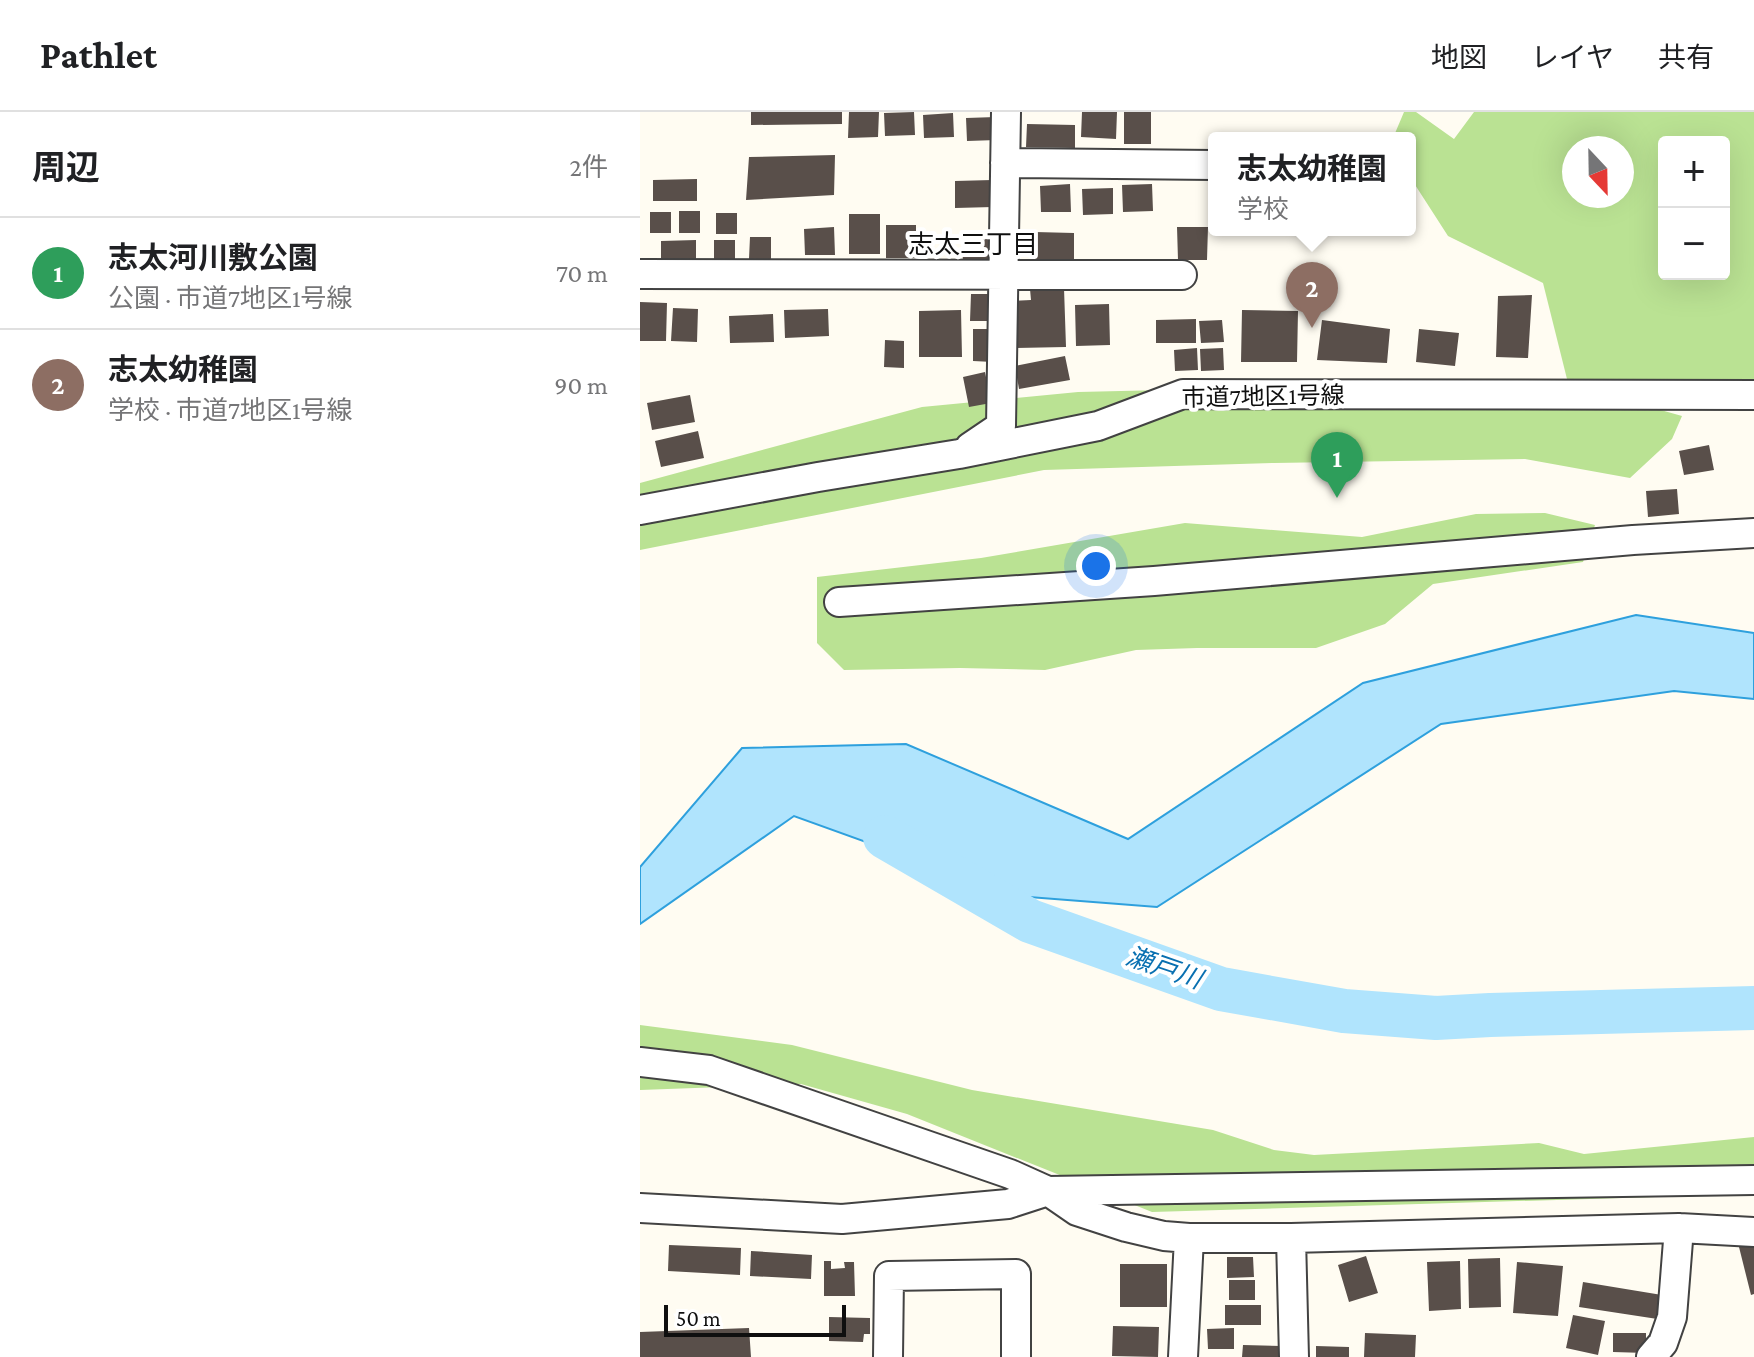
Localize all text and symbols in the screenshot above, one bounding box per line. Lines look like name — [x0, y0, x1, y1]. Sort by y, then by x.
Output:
text: Pathlet — [40, 34, 157, 76]
text: 地図 — [1431, 42, 1487, 73]
text: レイヤ — [1531, 42, 1614, 73]
text: 共有 — [1658, 42, 1714, 73]
popup — [1208, 132, 1416, 236]
north arrow — [1562, 136, 1634, 208]
map controls — [1658, 136, 1730, 280]
button: + — [1658, 136, 1730, 208]
text: 周辺 — [32, 149, 100, 186]
text: 志太幼稚園 — [1237, 152, 1387, 185]
text: 2件 — [570, 153, 608, 182]
text: 学校 — [1237, 195, 1289, 224]
button: − — [1658, 208, 1730, 280]
district label: 志太三丁目 — [908, 230, 1038, 259]
text: 志太河川敷公園 — [108, 241, 318, 274]
text: 1 — [53, 259, 63, 288]
text: 70 m — [556, 259, 608, 288]
pin: 2 — [1286, 262, 1338, 328]
text: 公園 · 市道7地区1号線 — [108, 284, 353, 313]
text: 志太幼稚園 — [108, 353, 258, 386]
text: 2 — [51, 371, 65, 400]
text: 90 m — [554, 371, 608, 400]
street label: 市道7地区1号線 — [1181, 381, 1345, 411]
text: 学校 · 市道7地区1号線 — [108, 396, 353, 425]
pin: 1 — [1311, 432, 1363, 498]
your location — [1076, 546, 1116, 586]
water label: 瀬戸川 — [1122, 942, 1208, 995]
scale bar — [664, 1301, 846, 1337]
text: 50 m — [676, 1306, 721, 1331]

